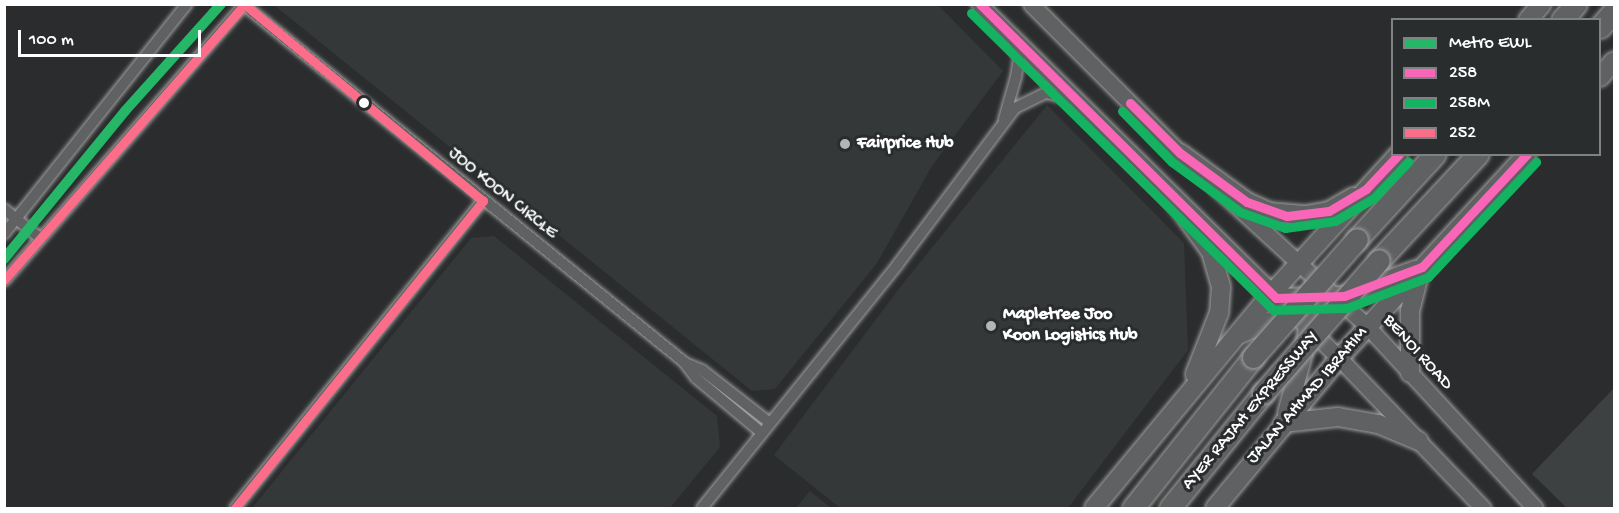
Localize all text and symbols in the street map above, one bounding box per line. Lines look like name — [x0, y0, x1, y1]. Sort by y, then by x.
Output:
scale bar — [21, 18, 204, 56]
legend — [1391, 18, 1601, 156]
text: 100 m — [29, 30, 74, 51]
text: Metro EWL — [1449, 33, 1531, 54]
text: 258 — [1449, 63, 1477, 84]
text: 258M — [1449, 93, 1490, 114]
unlabelled marker — [358, 97, 370, 109]
text: 252 — [1449, 123, 1476, 144]
place label: Fairprice Hub — [857, 133, 954, 155]
marker: Fairprice Hub — [838, 137, 852, 151]
street label: JOO KOON CIRCLE — [443, 143, 561, 245]
place label: Mapletree Joo Koon Logistics Hub — [1003, 305, 1138, 348]
street label: BENOI ROAD — [1377, 311, 1457, 395]
marker: Mapletree Joo Koon Logistics Hub — [984, 319, 998, 333]
street label: JALAN AHMAD IBRAHIM — [1243, 323, 1373, 469]
street label: AYER RAJAH EXPRESSWAY — [1178, 327, 1324, 495]

